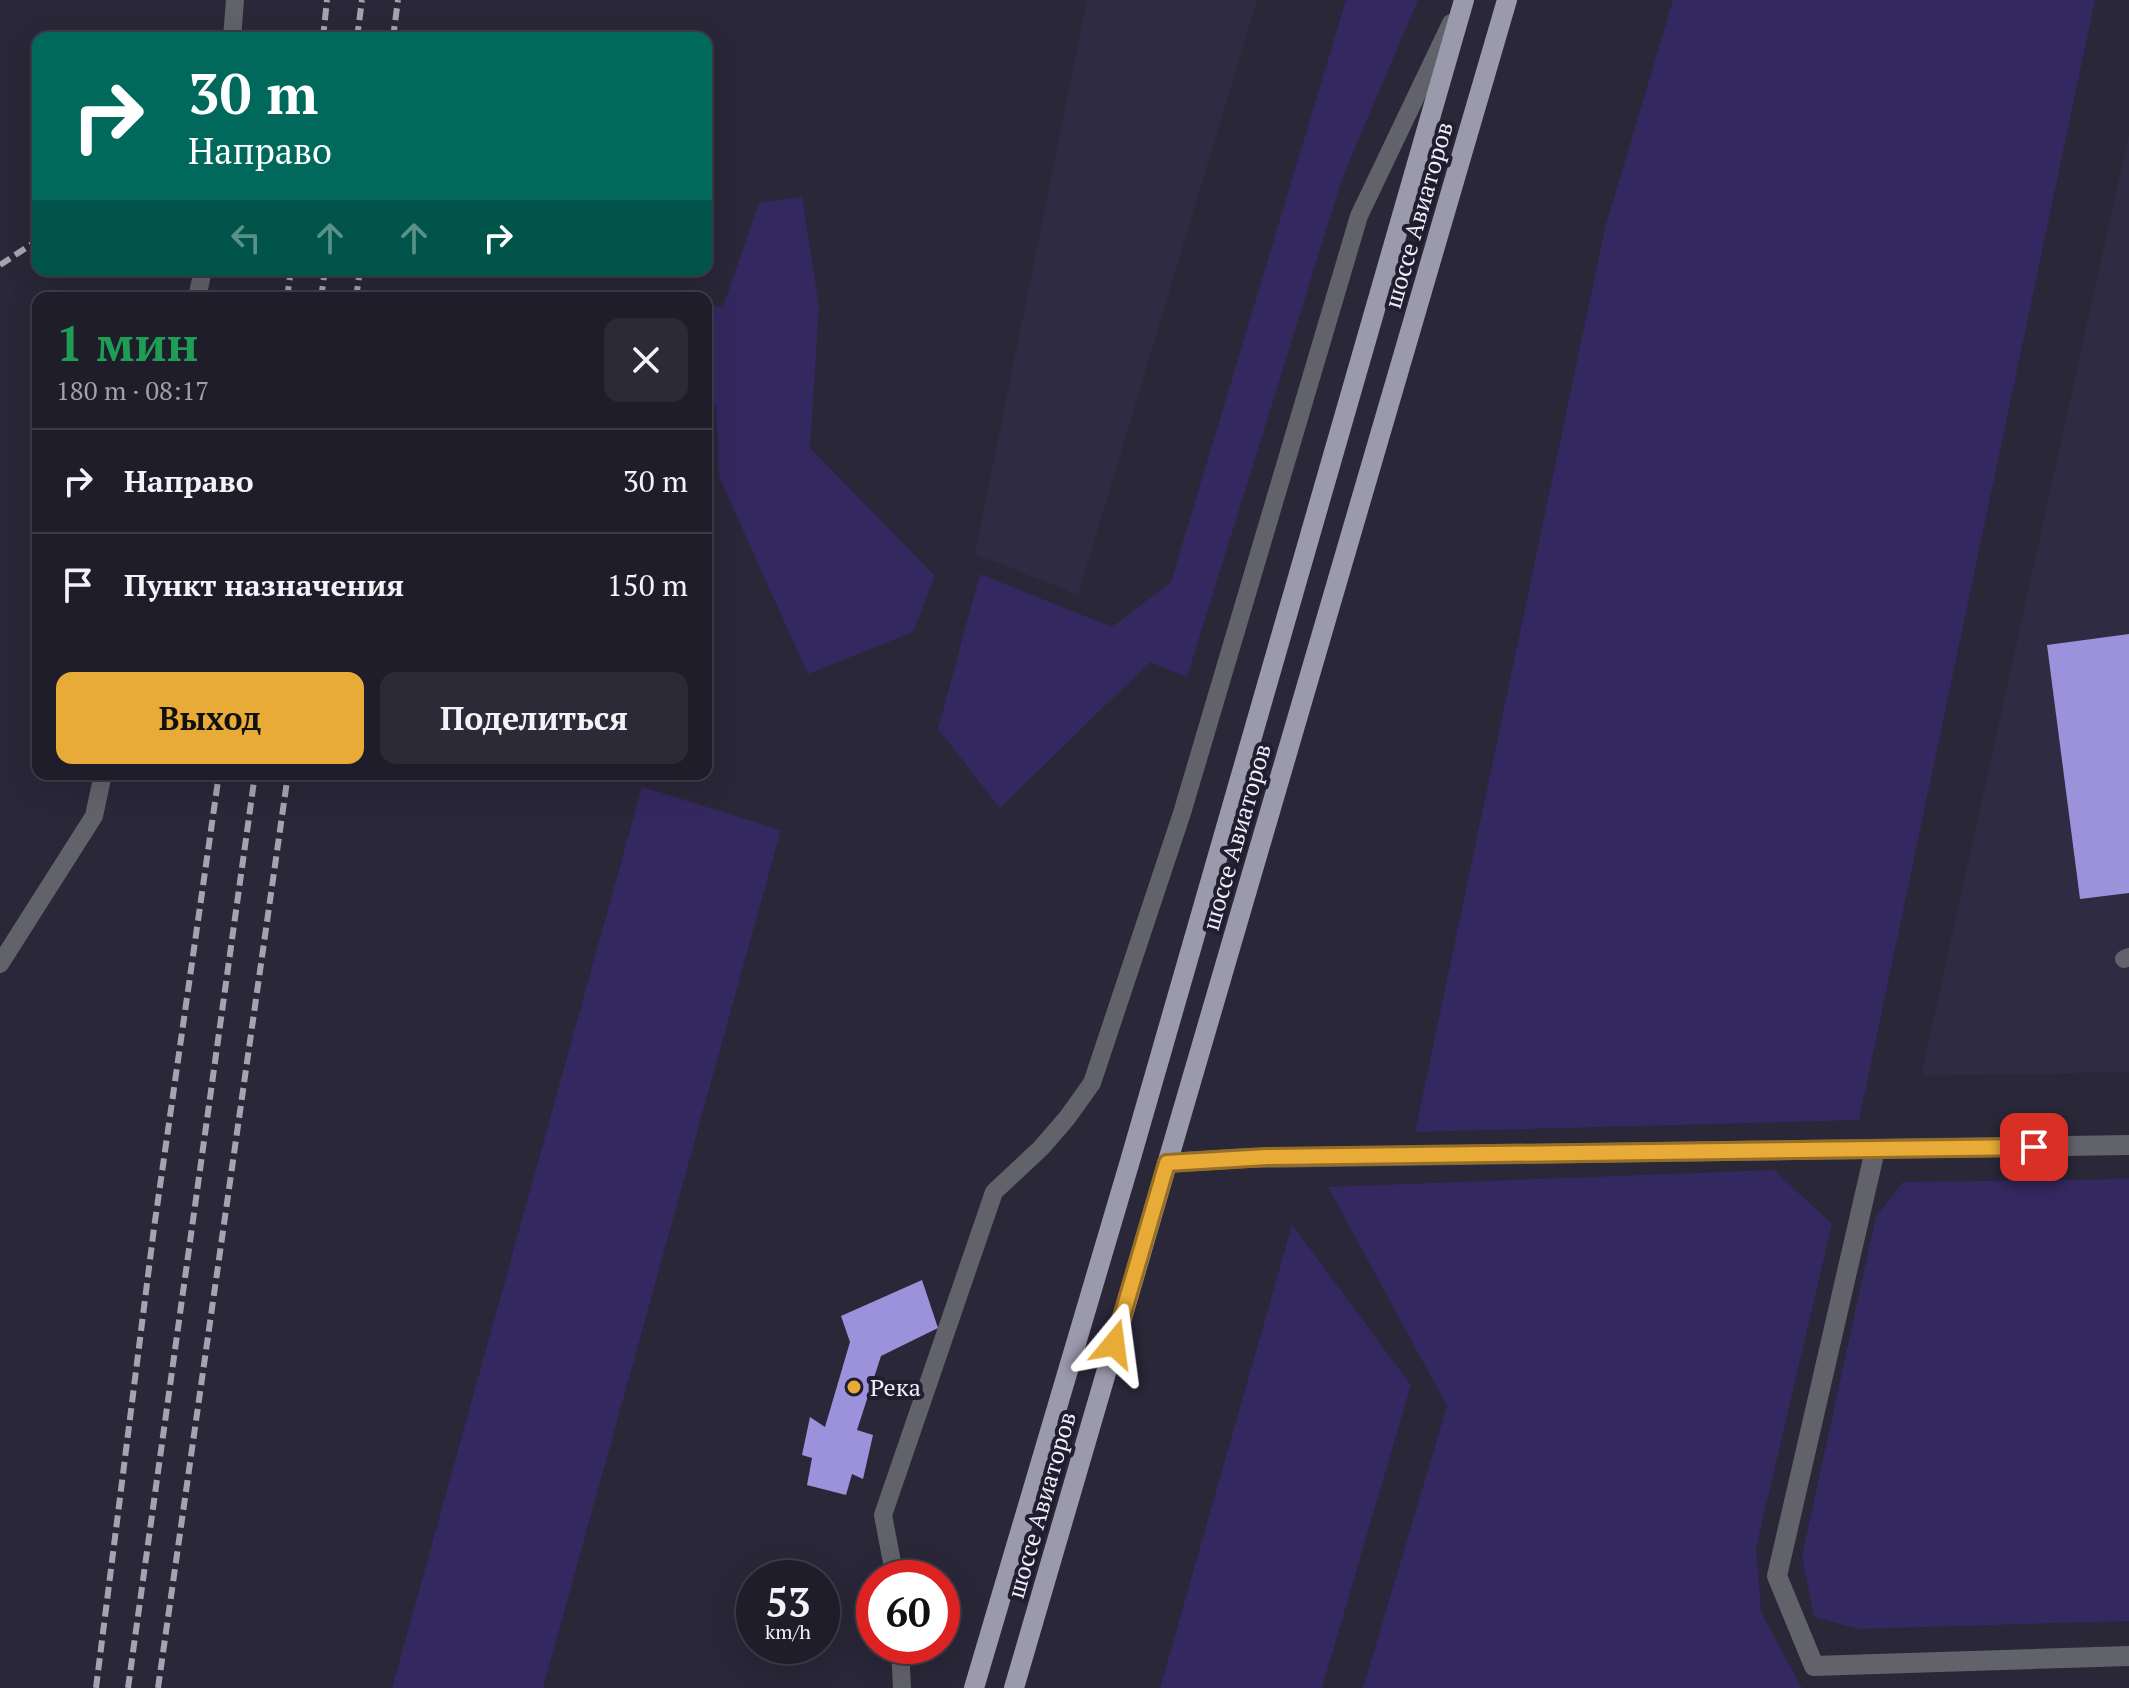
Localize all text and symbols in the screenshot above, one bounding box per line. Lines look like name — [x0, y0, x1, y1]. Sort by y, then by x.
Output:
text: 30 m — [188, 56, 318, 130]
icon: right — [56, 64, 160, 168]
street label: шоссе Авиаторов — [1376, 118, 1460, 312]
text: Направо — [188, 127, 332, 174]
icon: left — [224, 216, 268, 260]
icon: ahead — [308, 216, 352, 260]
icon: ahead — [392, 216, 436, 260]
icon: right — [476, 216, 520, 260]
text: 1 мин — [56, 311, 198, 375]
button: close — [604, 318, 688, 402]
text: 180 m · 08:17 — [56, 373, 209, 407]
icon: right — [56, 459, 100, 503]
text: Направо — [124, 461, 254, 501]
text: 30 m — [623, 461, 688, 501]
icon: arrive — [56, 563, 100, 607]
text: Пункт назначения — [124, 565, 404, 605]
text: 150 m — [607, 565, 688, 605]
button: Выход — [56, 672, 364, 764]
button: Поделиться — [380, 672, 688, 764]
street label: шоссе Авиаторов — [1194, 740, 1278, 934]
pin — [2000, 1113, 2068, 1181]
icon: arrive — [2012, 1125, 2056, 1169]
position arrow — [1072, 1302, 1156, 1386]
place label: Река — [870, 1371, 921, 1403]
marker: Река — [845, 1378, 863, 1396]
street label: шоссе Авиаторов — [999, 1408, 1083, 1602]
speed limit sign: 60 — [856, 1560, 960, 1664]
text: 53 — [765, 1575, 811, 1628]
text: km/h — [765, 1618, 811, 1645]

